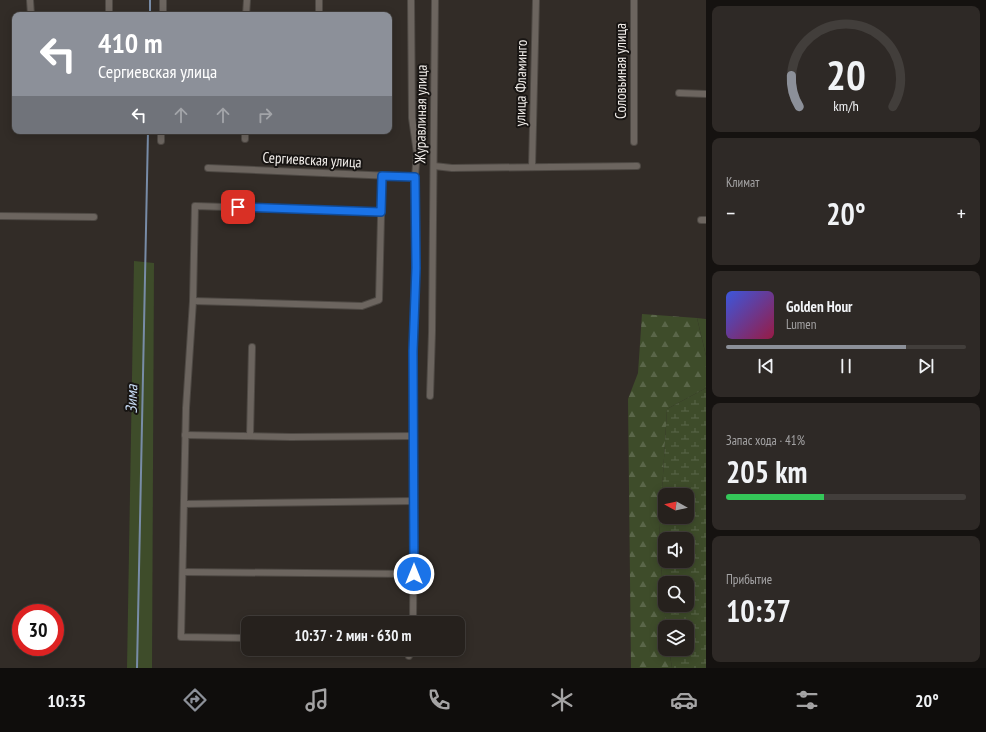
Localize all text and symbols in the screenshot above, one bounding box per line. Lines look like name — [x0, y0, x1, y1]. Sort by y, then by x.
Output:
street label: Соловьиная улица — [611, 23, 630, 119]
text: 410 m — [98, 24, 162, 61]
icon: left — [32, 28, 84, 80]
street label: улица Фламинго — [510, 39, 531, 127]
text: 20 — [826, 48, 866, 101]
text: Сергиевская улица — [98, 60, 217, 83]
street label: Журавлиная улица — [410, 64, 431, 165]
text: km/h — [833, 96, 859, 115]
icon: left — [128, 104, 150, 126]
icon: ahead — [170, 104, 192, 126]
icon: ahead — [212, 104, 234, 126]
icon: right — [254, 104, 276, 126]
street label: Сергиевская улица — [262, 147, 362, 172]
text: Климат — [726, 174, 759, 191]
pin — [221, 190, 255, 224]
text: 20° — [826, 194, 866, 233]
icon: arrive — [227, 196, 249, 218]
text: − — [726, 199, 735, 227]
text: + — [957, 199, 966, 227]
text: Golden Hour — [786, 297, 853, 316]
text: Lumen — [786, 316, 816, 333]
icon: previous — [755, 355, 777, 377]
icon: pause — [835, 355, 857, 377]
icon: next — [915, 355, 937, 377]
water label: Зима — [121, 383, 141, 414]
text: Запас хода · 41% — [726, 432, 805, 449]
text: 205 km — [726, 452, 807, 491]
north arrow — [658, 488, 694, 524]
map controls — [658, 488, 694, 656]
button: sound — [658, 532, 694, 568]
position arrow — [393, 553, 435, 595]
text: Прибытие — [726, 571, 772, 588]
button: search — [658, 576, 694, 612]
text: 10:37 — [726, 591, 791, 630]
speed limit sign: 30 — [12, 604, 64, 656]
button: layers — [658, 620, 694, 656]
text: 10:37 · 2 мин · 630 m — [295, 626, 411, 645]
icon: directions — [181, 686, 209, 714]
icon: music — [303, 686, 331, 714]
icon: phone — [425, 686, 453, 714]
icon: climate — [548, 686, 576, 714]
icon: car — [670, 686, 698, 714]
icon: filters — [793, 686, 821, 714]
text: 10:35 — [47, 689, 86, 712]
text: 20° — [915, 689, 939, 712]

